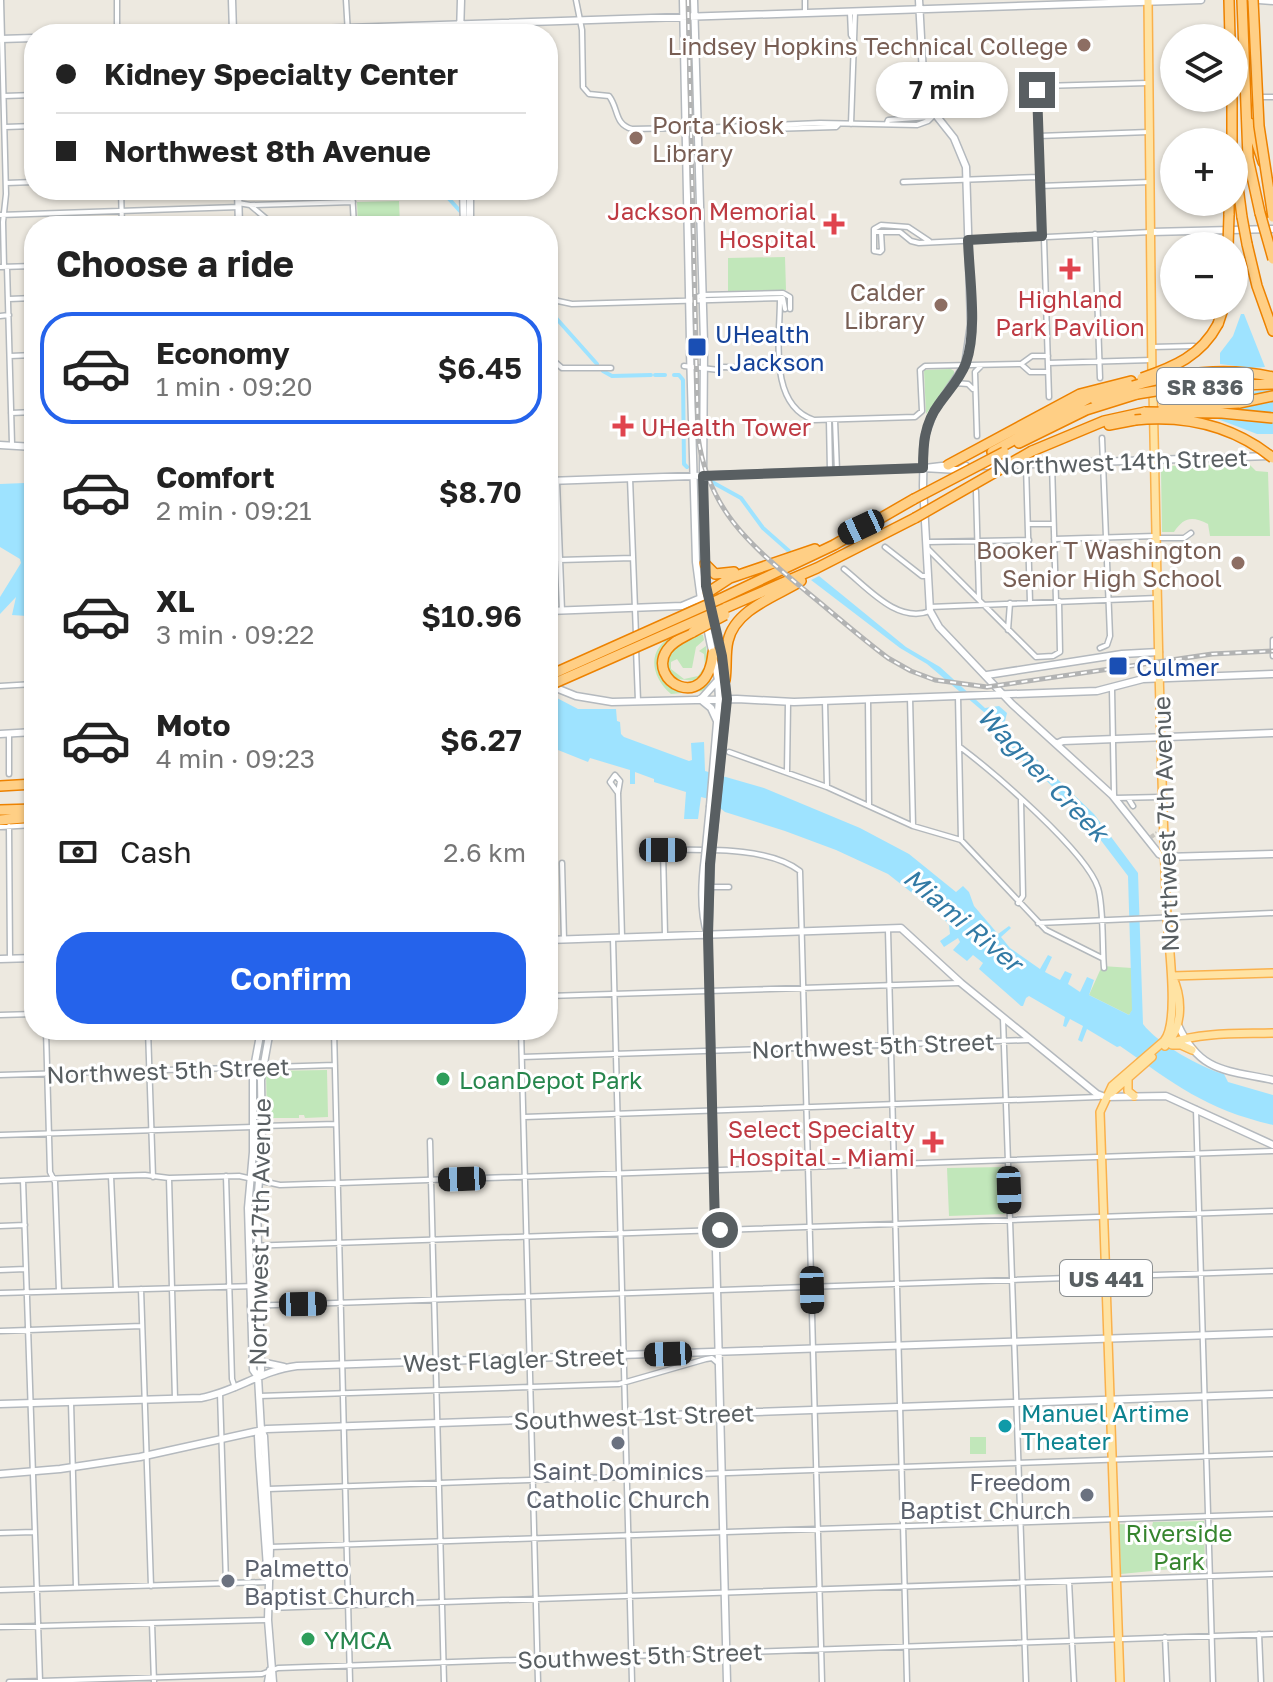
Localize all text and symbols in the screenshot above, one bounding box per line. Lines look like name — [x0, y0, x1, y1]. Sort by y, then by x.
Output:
map controls — [1160, 24, 1248, 320]
button: layers — [1160, 24, 1248, 112]
place label: Lindsey Hopkins Technical College — [667, 31, 1068, 60]
marker: Lindsey Hopkins Technical College — [1075, 36, 1093, 54]
text: Kidney Specialty Center — [104, 56, 458, 92]
callout: 7 min — [877, 62, 1009, 118]
route end — [1019, 72, 1055, 108]
text: 7 min — [909, 74, 975, 105]
place label: Porta Kiosk Library — [652, 110, 785, 167]
button: + — [1160, 128, 1248, 216]
marker: Porta Kiosk Library — [627, 129, 645, 147]
text: Northwest 8th Avenue — [104, 133, 431, 169]
place label: Jackson Memorial Hospital — [607, 196, 816, 253]
marker: Jackson Memorial Hospital — [823, 213, 845, 235]
button: − — [1160, 232, 1248, 320]
text: Choose a ride — [56, 242, 294, 285]
marker: Highland Park Pavilion — [1059, 258, 1081, 280]
place label: Calder Library — [844, 277, 925, 334]
place label: Highland Park Pavilion — [995, 284, 1145, 341]
marker: Calder Library — [932, 296, 950, 314]
place label: UHealth | Jackson — [715, 319, 825, 376]
icon: car — [60, 332, 132, 404]
text: Economy — [156, 335, 290, 371]
marker: UHealth | Jackson — [686, 336, 708, 358]
text: $6.45 — [437, 350, 522, 386]
road number: SR 836 — [1157, 368, 1253, 404]
text: 1 min · 09:20 — [156, 371, 313, 402]
place label: UHealth Tower — [641, 412, 811, 441]
marker: UHealth Tower — [612, 415, 634, 437]
street label: Northwest 14th Street — [992, 442, 1248, 480]
icon: car — [60, 456, 132, 528]
text: Comfort — [156, 459, 275, 495]
text: $8.70 — [439, 474, 522, 510]
text: 2 min · 09:21 — [156, 495, 312, 526]
car — [834, 506, 888, 548]
place label: Booker T Washington Senior High School — [976, 535, 1222, 592]
marker: Booker T Washington Senior High School — [1229, 554, 1247, 572]
icon: car — [60, 580, 132, 652]
text: XL — [156, 583, 195, 619]
text: $10.96 — [421, 598, 522, 634]
text: 3 min · 09:22 — [156, 619, 314, 650]
place label: Culmer — [1136, 652, 1219, 681]
marker: Culmer — [1107, 655, 1129, 677]
street label: Northwest 7th Avenue — [1146, 696, 1184, 952]
water label: Wagner Creek — [971, 700, 1116, 849]
icon: car — [60, 704, 132, 776]
text: Moto — [156, 707, 231, 743]
text: $6.27 — [440, 722, 522, 758]
text: 4 min · 09:23 — [156, 743, 315, 774]
icon: cash — [56, 830, 100, 874]
text: Cash — [120, 834, 192, 870]
text: 2.6 km — [443, 837, 526, 868]
car — [639, 838, 687, 862]
water label: Miami River — [898, 862, 1031, 981]
button: Confirm — [56, 932, 526, 1024]
street label: Northwest 5th Street — [751, 1026, 995, 1064]
street label: Northwest 5th Street — [46, 1051, 290, 1089]
place label: LoanDepot Park — [459, 1065, 643, 1094]
marker: LoanDepot Park — [434, 1070, 452, 1088]
street label: Northwest 17th Avenue — [242, 1098, 276, 1366]
place label: Select Specialty Hospital - Miami — [728, 1114, 915, 1171]
marker: Select Specialty Hospital - Miami — [922, 1131, 944, 1153]
car — [438, 1166, 486, 1192]
car — [996, 1166, 1022, 1214]
route start — [702, 1212, 738, 1248]
road number: US 441 — [1060, 1260, 1152, 1296]
car — [800, 1266, 824, 1314]
car — [279, 1292, 327, 1316]
street label: West Flagler Street — [402, 1341, 626, 1377]
car — [644, 1341, 692, 1367]
street label: Southwest 1st Street — [513, 1397, 755, 1435]
place label: Manuel Artime Theater — [1021, 1398, 1189, 1455]
marker: Manuel Artime Theater — [996, 1417, 1014, 1435]
marker: Saint Dominics Catholic Church — [609, 1434, 627, 1452]
place label: Saint Dominics Catholic Church — [526, 1456, 710, 1513]
place label: Freedom Baptist Church — [900, 1467, 1071, 1524]
marker: Freedom Baptist Church — [1078, 1486, 1096, 1504]
park label: Riverside Park — [1126, 1518, 1232, 1575]
place label: Palmetto Baptist Church — [244, 1553, 415, 1610]
marker: Palmetto Baptist Church — [219, 1572, 237, 1590]
place label: YMCA — [324, 1625, 392, 1654]
marker: YMCA — [299, 1630, 317, 1648]
street label: Southwest 5th Street — [517, 1636, 763, 1674]

